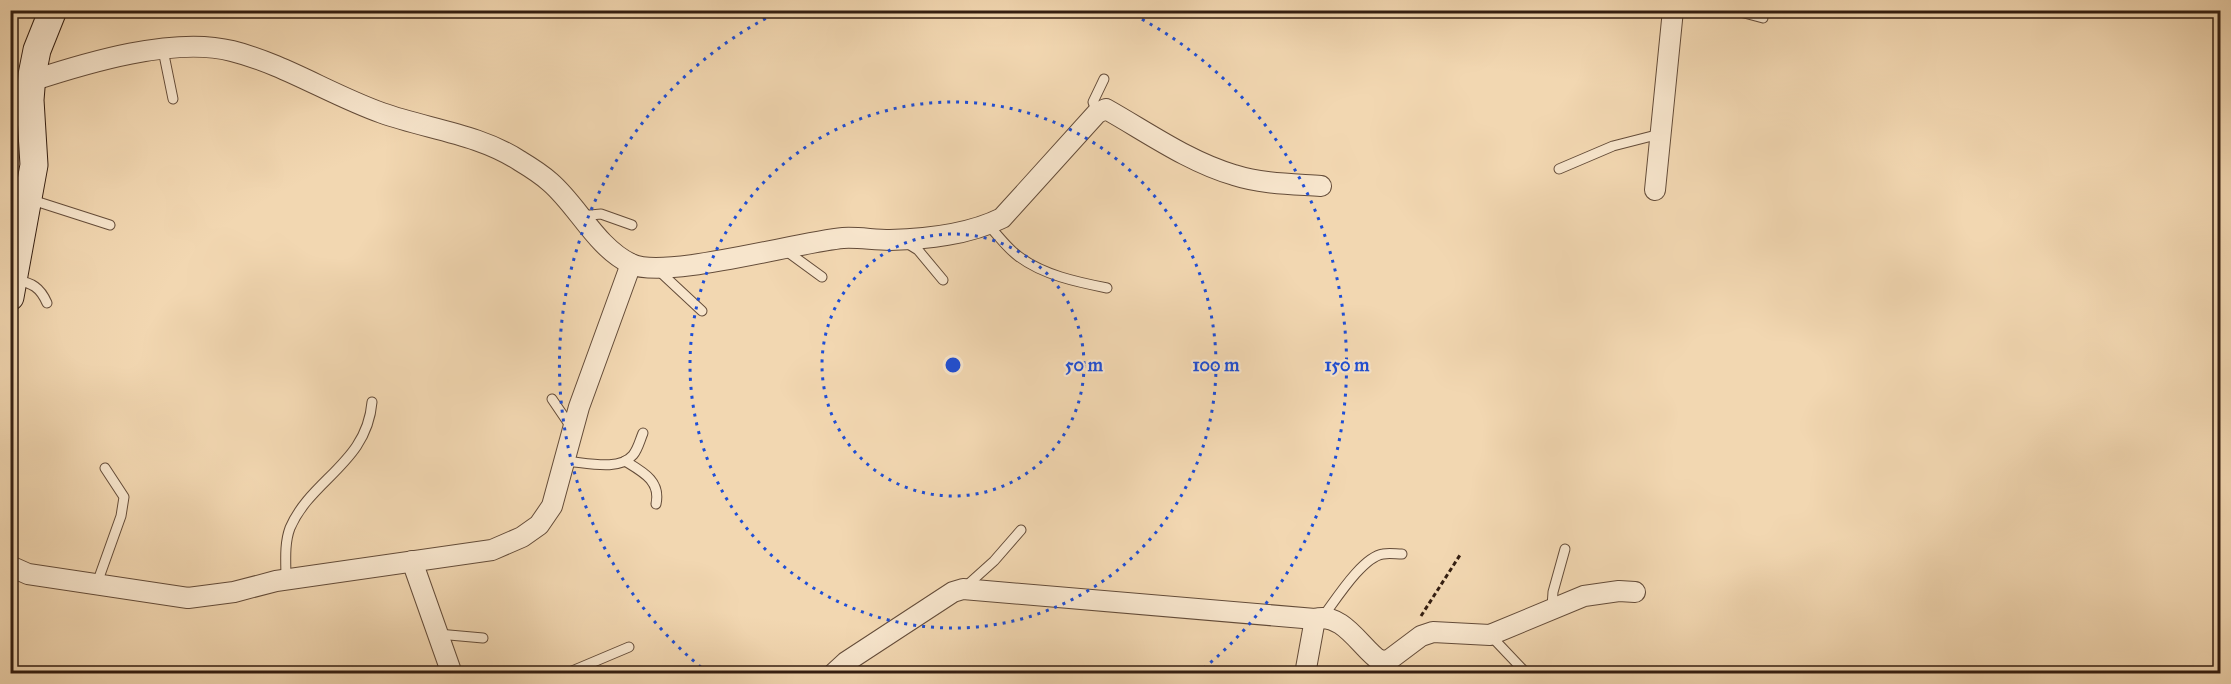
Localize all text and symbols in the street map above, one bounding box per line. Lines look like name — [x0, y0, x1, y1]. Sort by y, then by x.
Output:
text: 50 m — [1065, 354, 1104, 376]
text: 100 m — [1193, 354, 1240, 376]
text: 150 m — [1325, 354, 1370, 376]
centre of rings — [943, 355, 963, 375]

